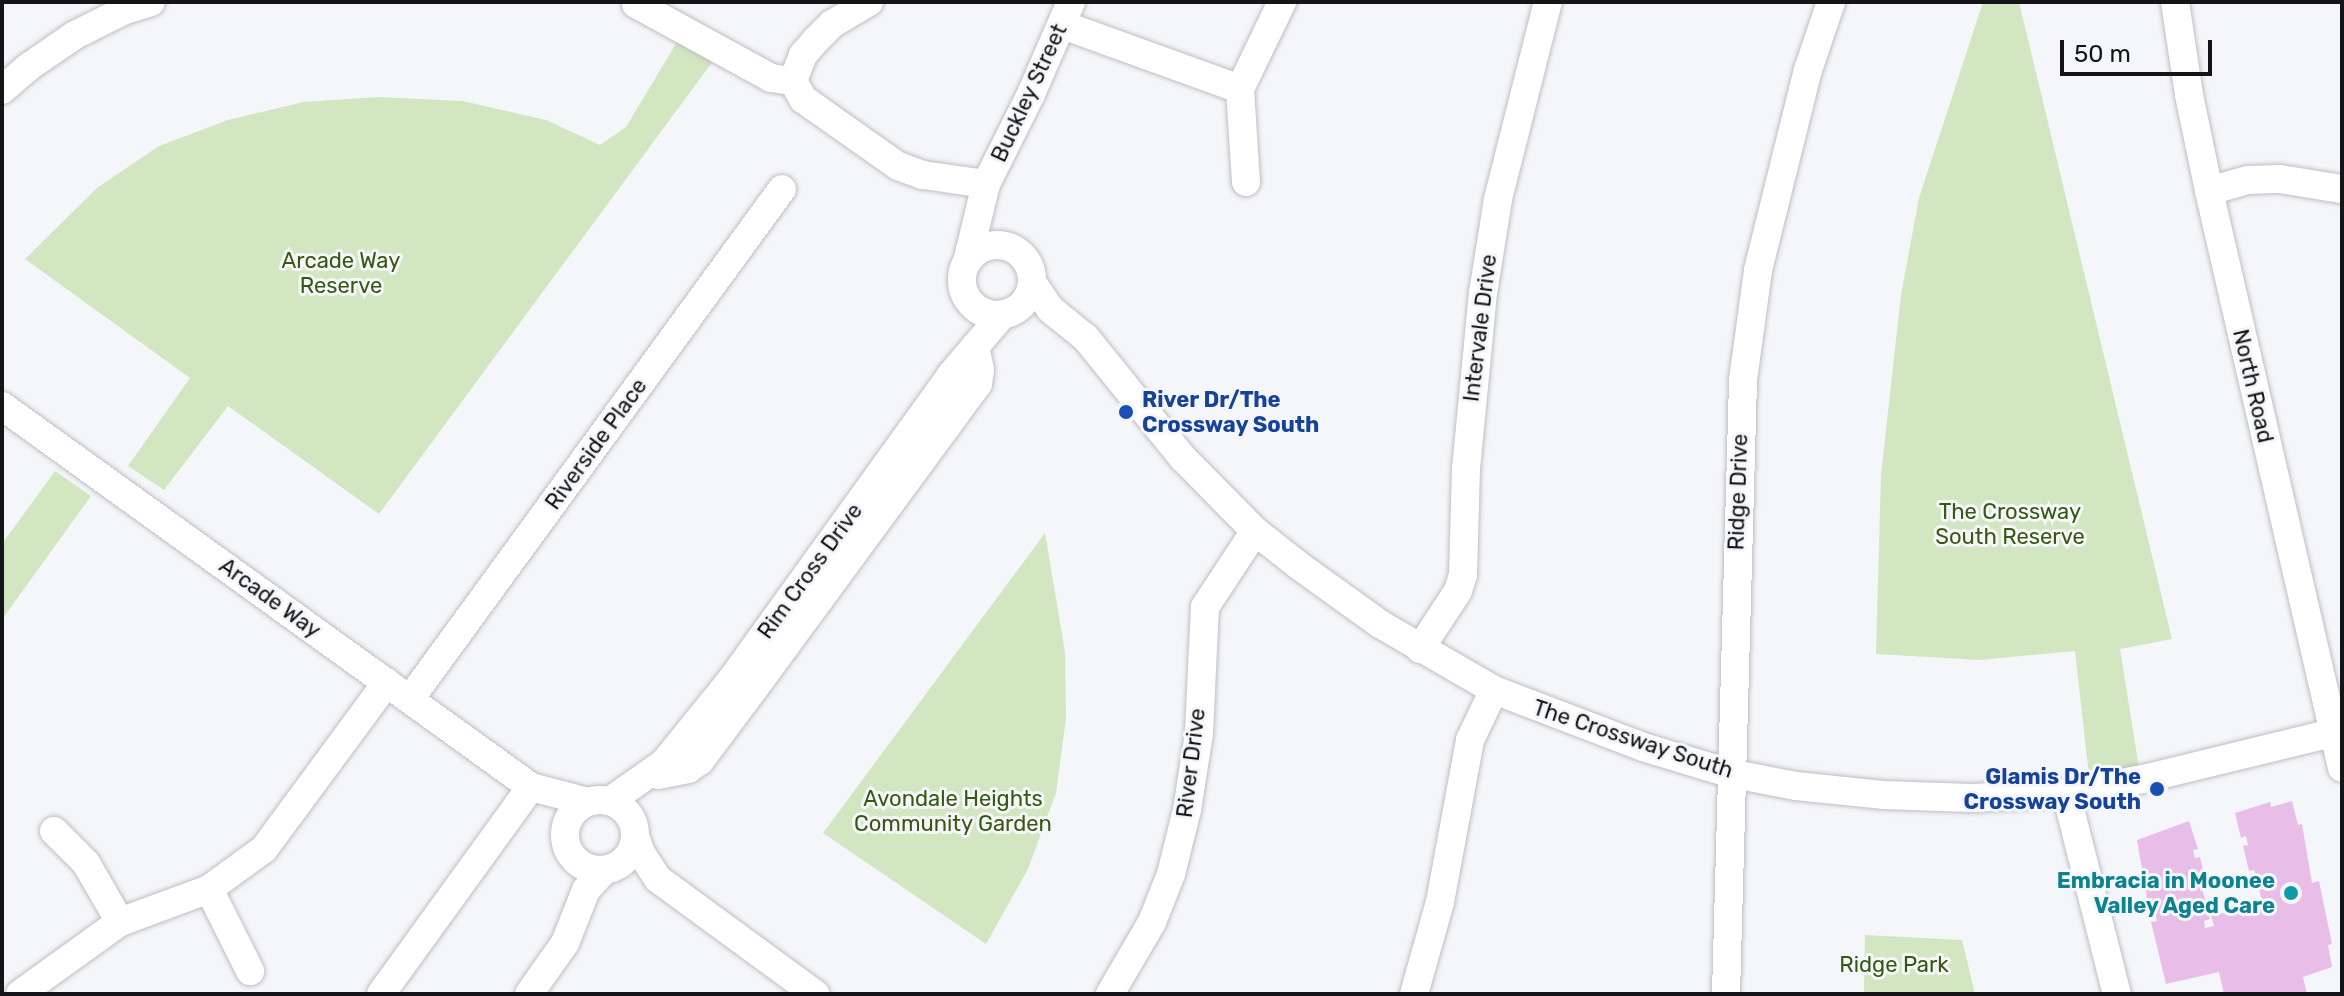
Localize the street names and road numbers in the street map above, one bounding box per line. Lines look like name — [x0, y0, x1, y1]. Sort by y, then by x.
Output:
street label: Buckley Street — [985, 20, 1073, 166]
street label: Intervale Drive — [1458, 253, 1502, 403]
street label: North Road — [2227, 327, 2279, 445]
street label: Riverside Place — [540, 373, 652, 515]
street label: Ridge Drive — [1723, 433, 1753, 551]
street label: Rim Cross Drive — [752, 498, 868, 644]
street label: Arcade Way — [214, 552, 326, 644]
street label: The Crossway South — [1529, 694, 1737, 784]
street label: River Drive — [1171, 707, 1211, 819]

